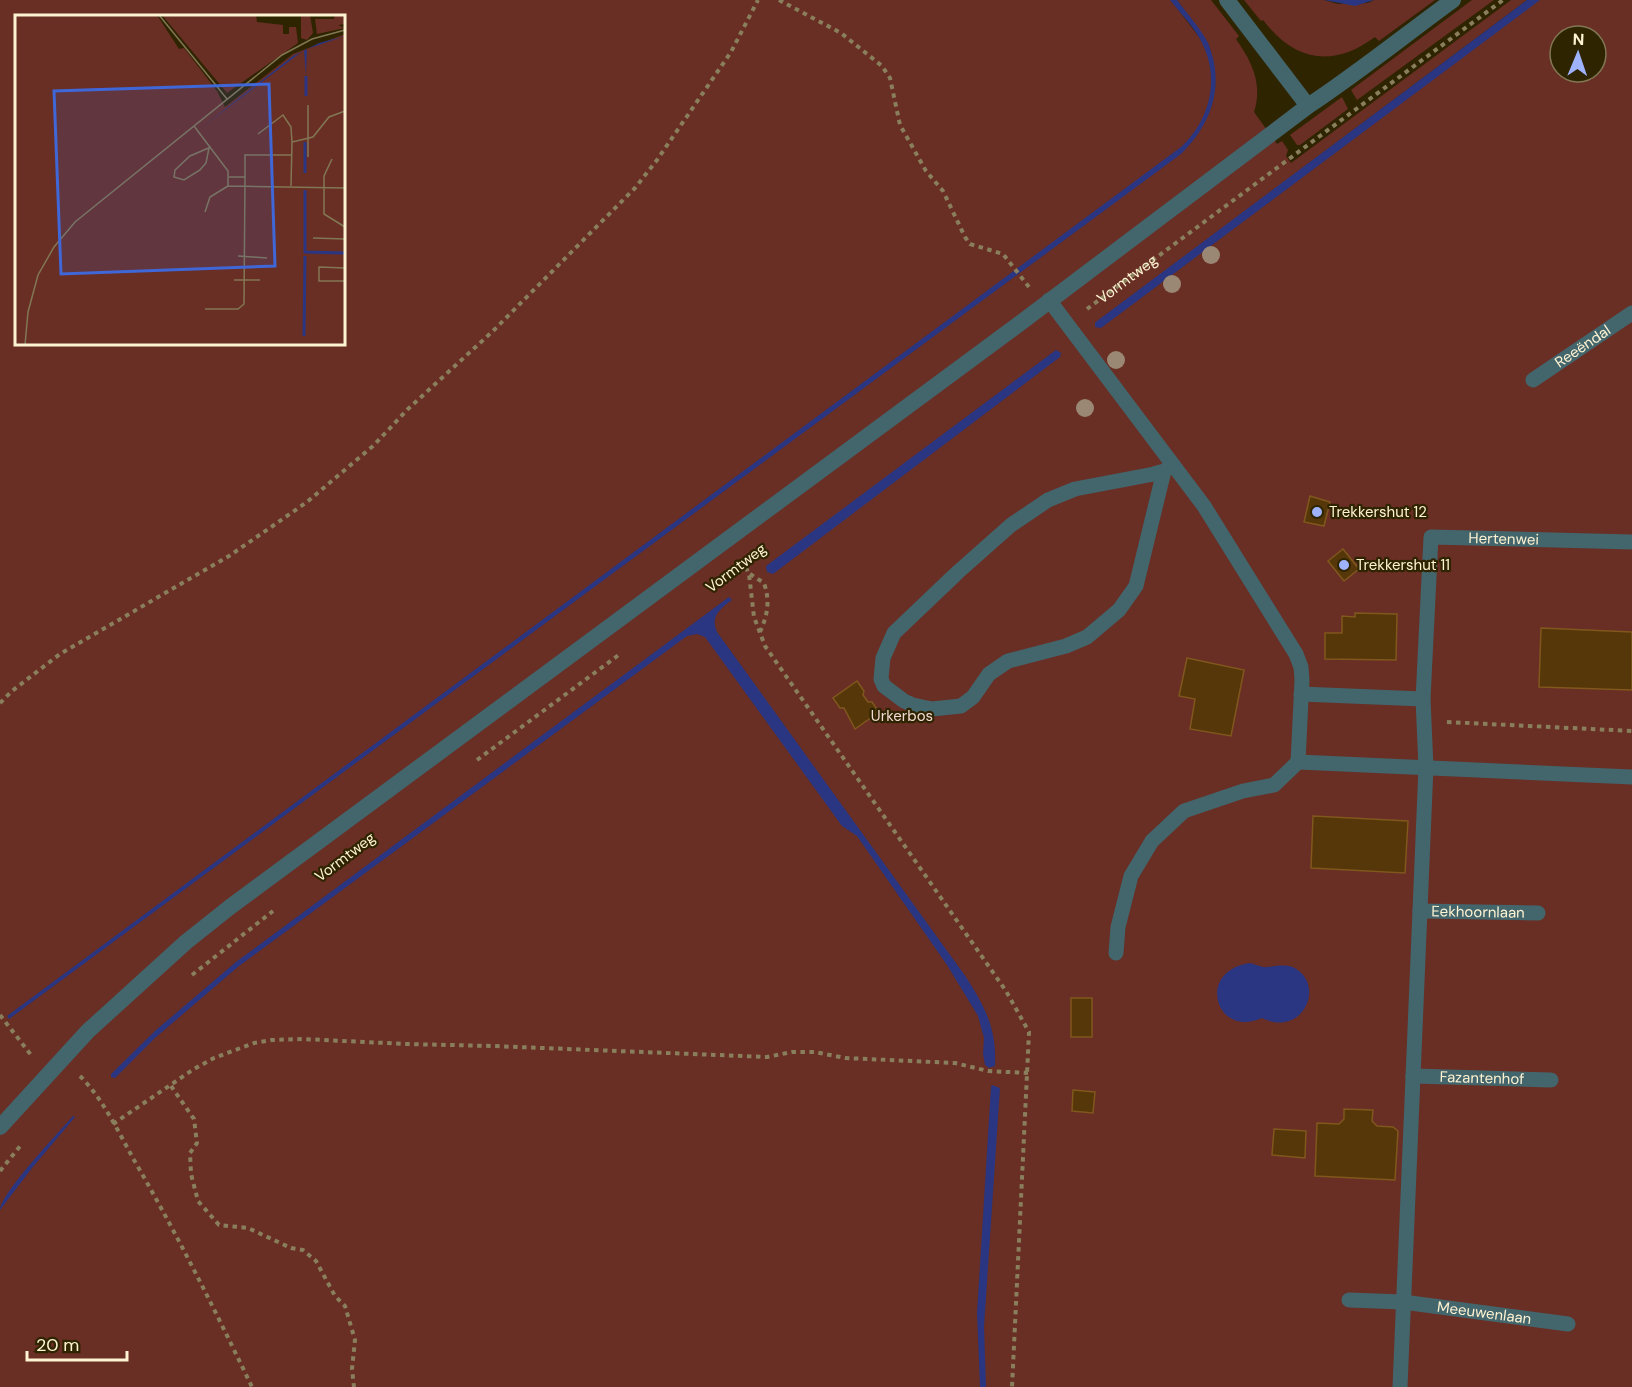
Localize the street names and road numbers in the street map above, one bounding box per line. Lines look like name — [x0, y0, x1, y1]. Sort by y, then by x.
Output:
street label: Vormtweg — [1093, 250, 1162, 308]
street label: Reeëndal — [1551, 320, 1615, 372]
street label: Hertenwei — [1468, 528, 1539, 550]
street label: Vormtweg — [702, 539, 770, 597]
street label: Vormtweg — [311, 828, 379, 886]
street label: Eekhoornlaan — [1431, 901, 1525, 923]
street label: Fazantenhof — [1439, 1067, 1525, 1089]
street label: Meeuwenlaan — [1436, 1297, 1533, 1329]

